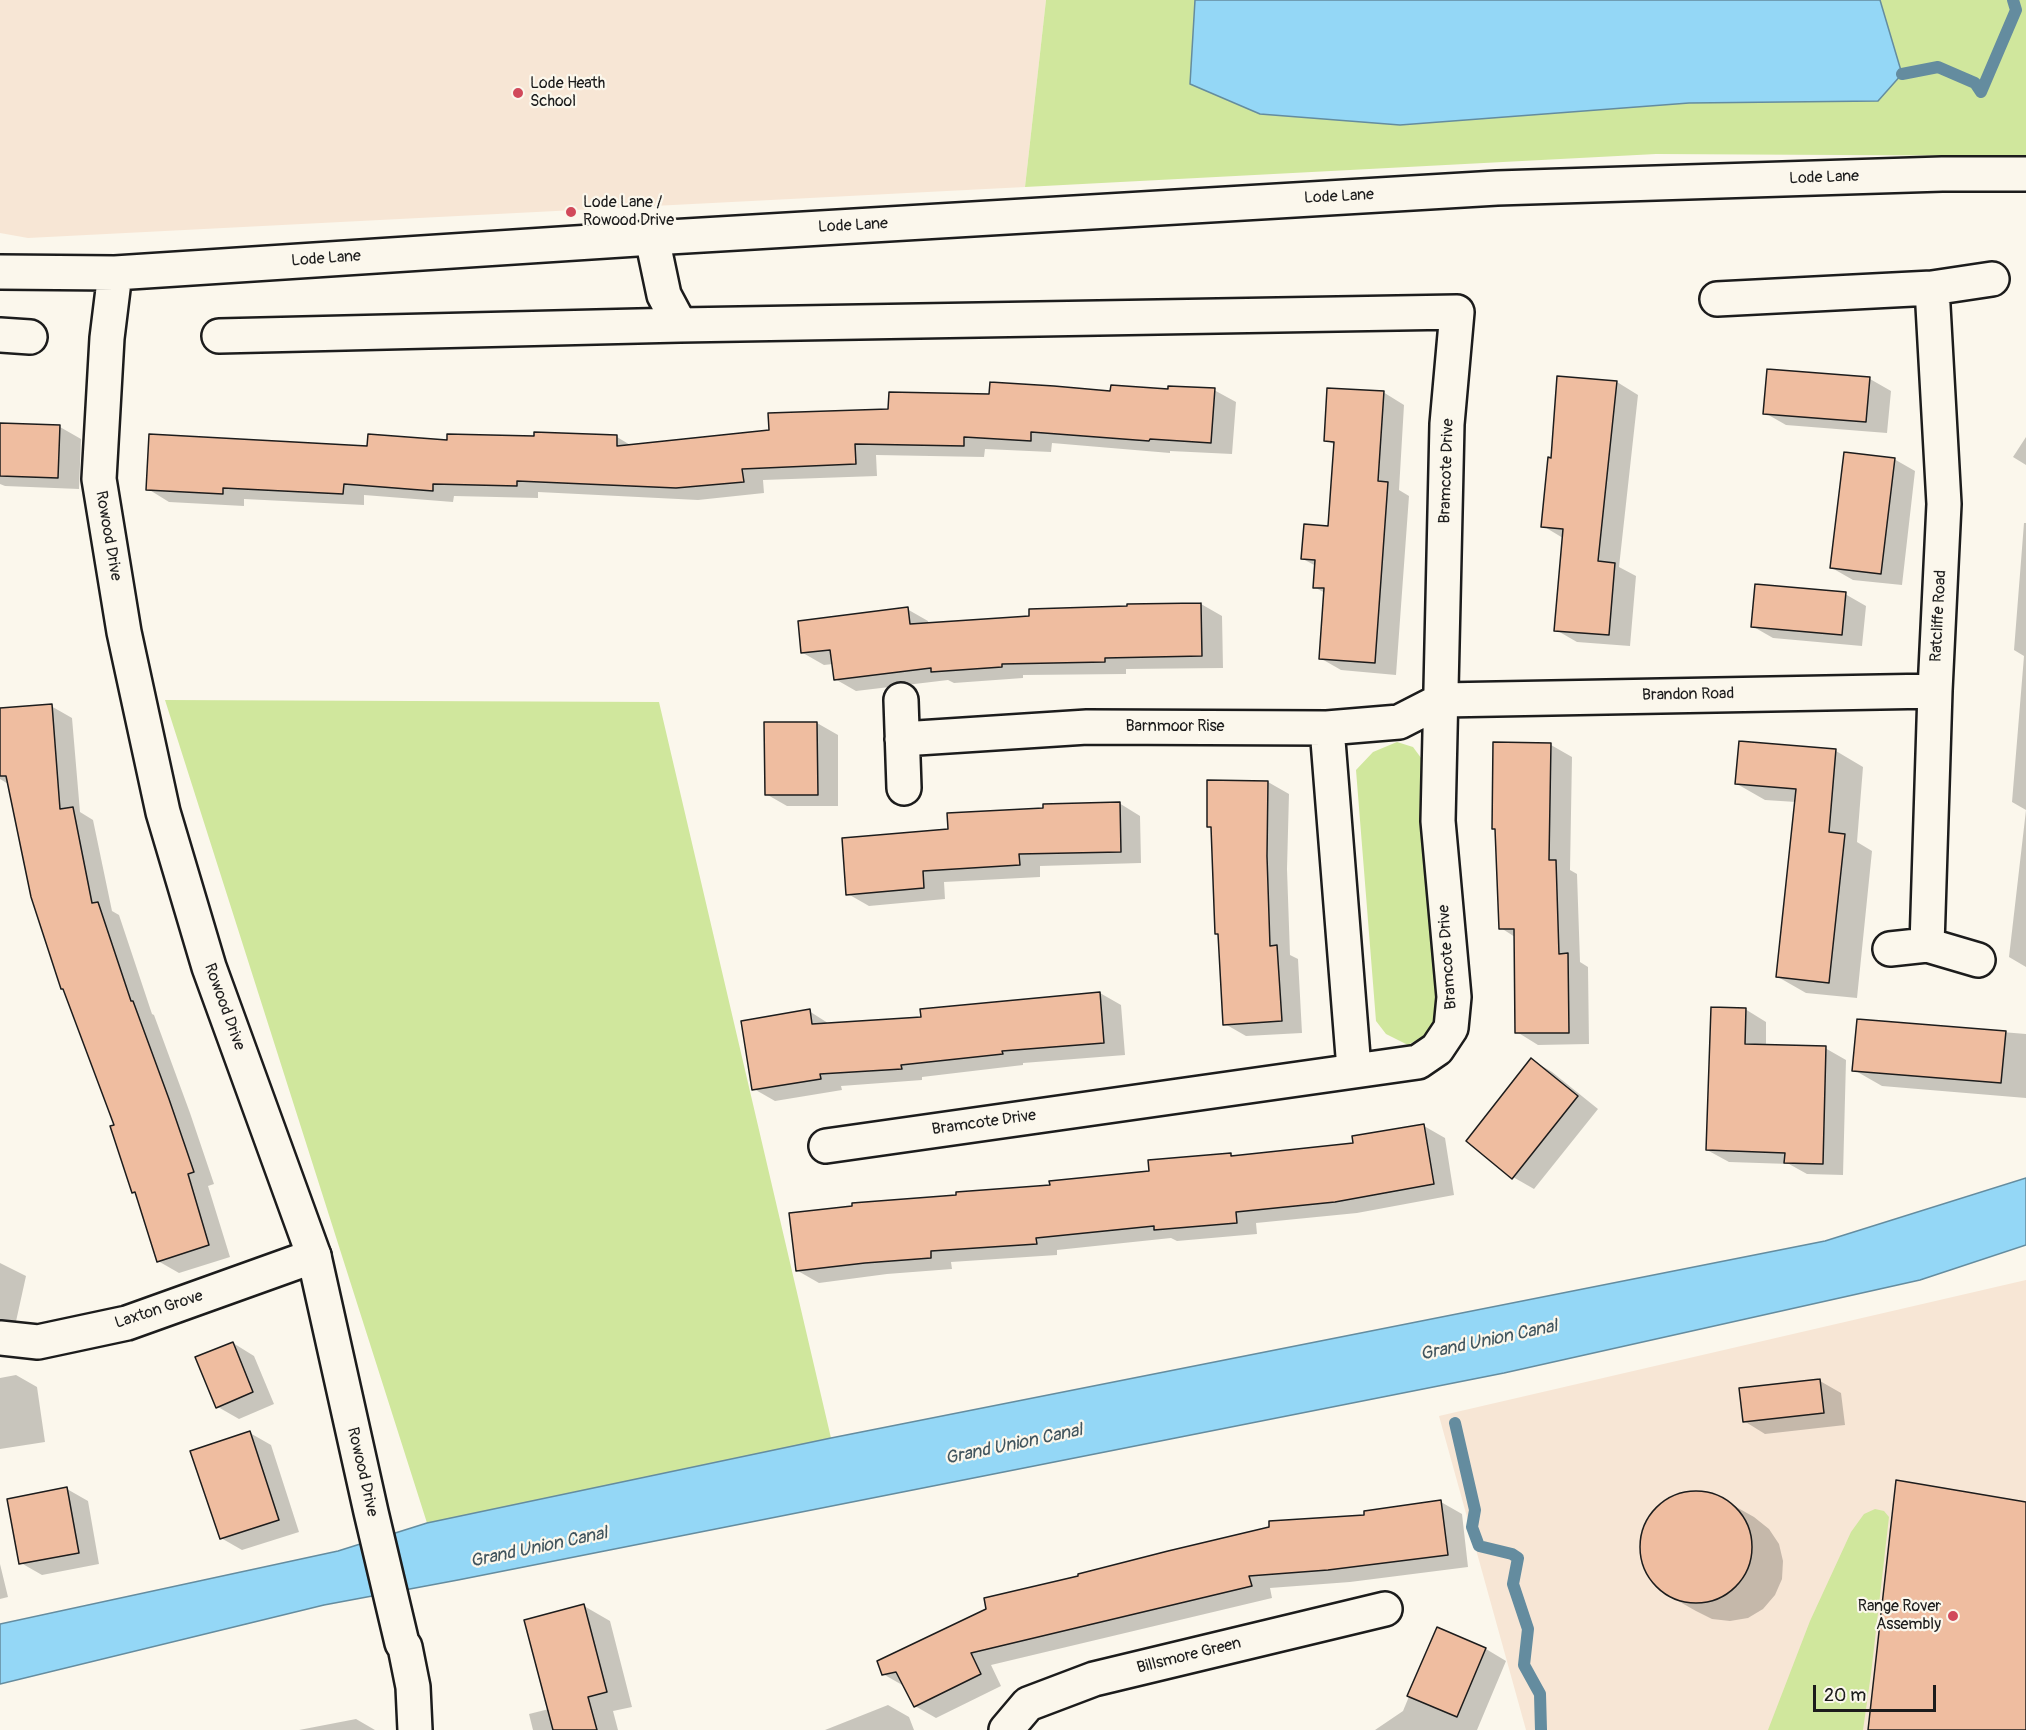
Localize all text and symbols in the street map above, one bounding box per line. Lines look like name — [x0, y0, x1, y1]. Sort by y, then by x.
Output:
place label: Lode Heath School — [530, 74, 605, 112]
marker: Lode Heath School — [511, 86, 525, 100]
street label: Lode Lane — [1789, 167, 1859, 189]
street label: Lode Lane — [1304, 186, 1374, 208]
place label: Lode Lane / Rowood Drive — [583, 193, 674, 231]
marker: Lode Lane / Rowood Drive — [564, 205, 578, 219]
street label: Lode Lane — [818, 215, 888, 237]
street label: Lode Lane — [290, 247, 362, 271]
street label: Bramcote Drive — [1436, 418, 1458, 524]
street label: Rowood Drive — [91, 489, 125, 583]
street label: Ratcliffe Road — [1927, 569, 1951, 663]
street label: Brandon Road — [1642, 685, 1734, 705]
street label: Barnmoor Rise — [1126, 717, 1224, 737]
street label: Bramcote Drive — [1435, 904, 1461, 1010]
street label: Rowood Drive — [199, 961, 249, 1053]
street label: Bramcote Drive — [931, 1106, 1037, 1140]
street label: Laxton Grove — [112, 1287, 206, 1333]
water label: Grand Union Canal — [1418, 1316, 1560, 1366]
water label: Grand Union Canal — [943, 1420, 1085, 1470]
street label: Rowood Drive — [342, 1425, 382, 1519]
water label: Grand Union Canal — [468, 1523, 610, 1573]
place label: Range Rover Assembly — [1858, 1597, 1941, 1635]
marker: Range Rover Assembly — [1946, 1609, 1960, 1623]
street label: Billsmore Green — [1135, 1634, 1243, 1678]
scale bar — [1816, 1673, 1939, 1711]
text: 20 m — [1824, 1684, 1866, 1707]

